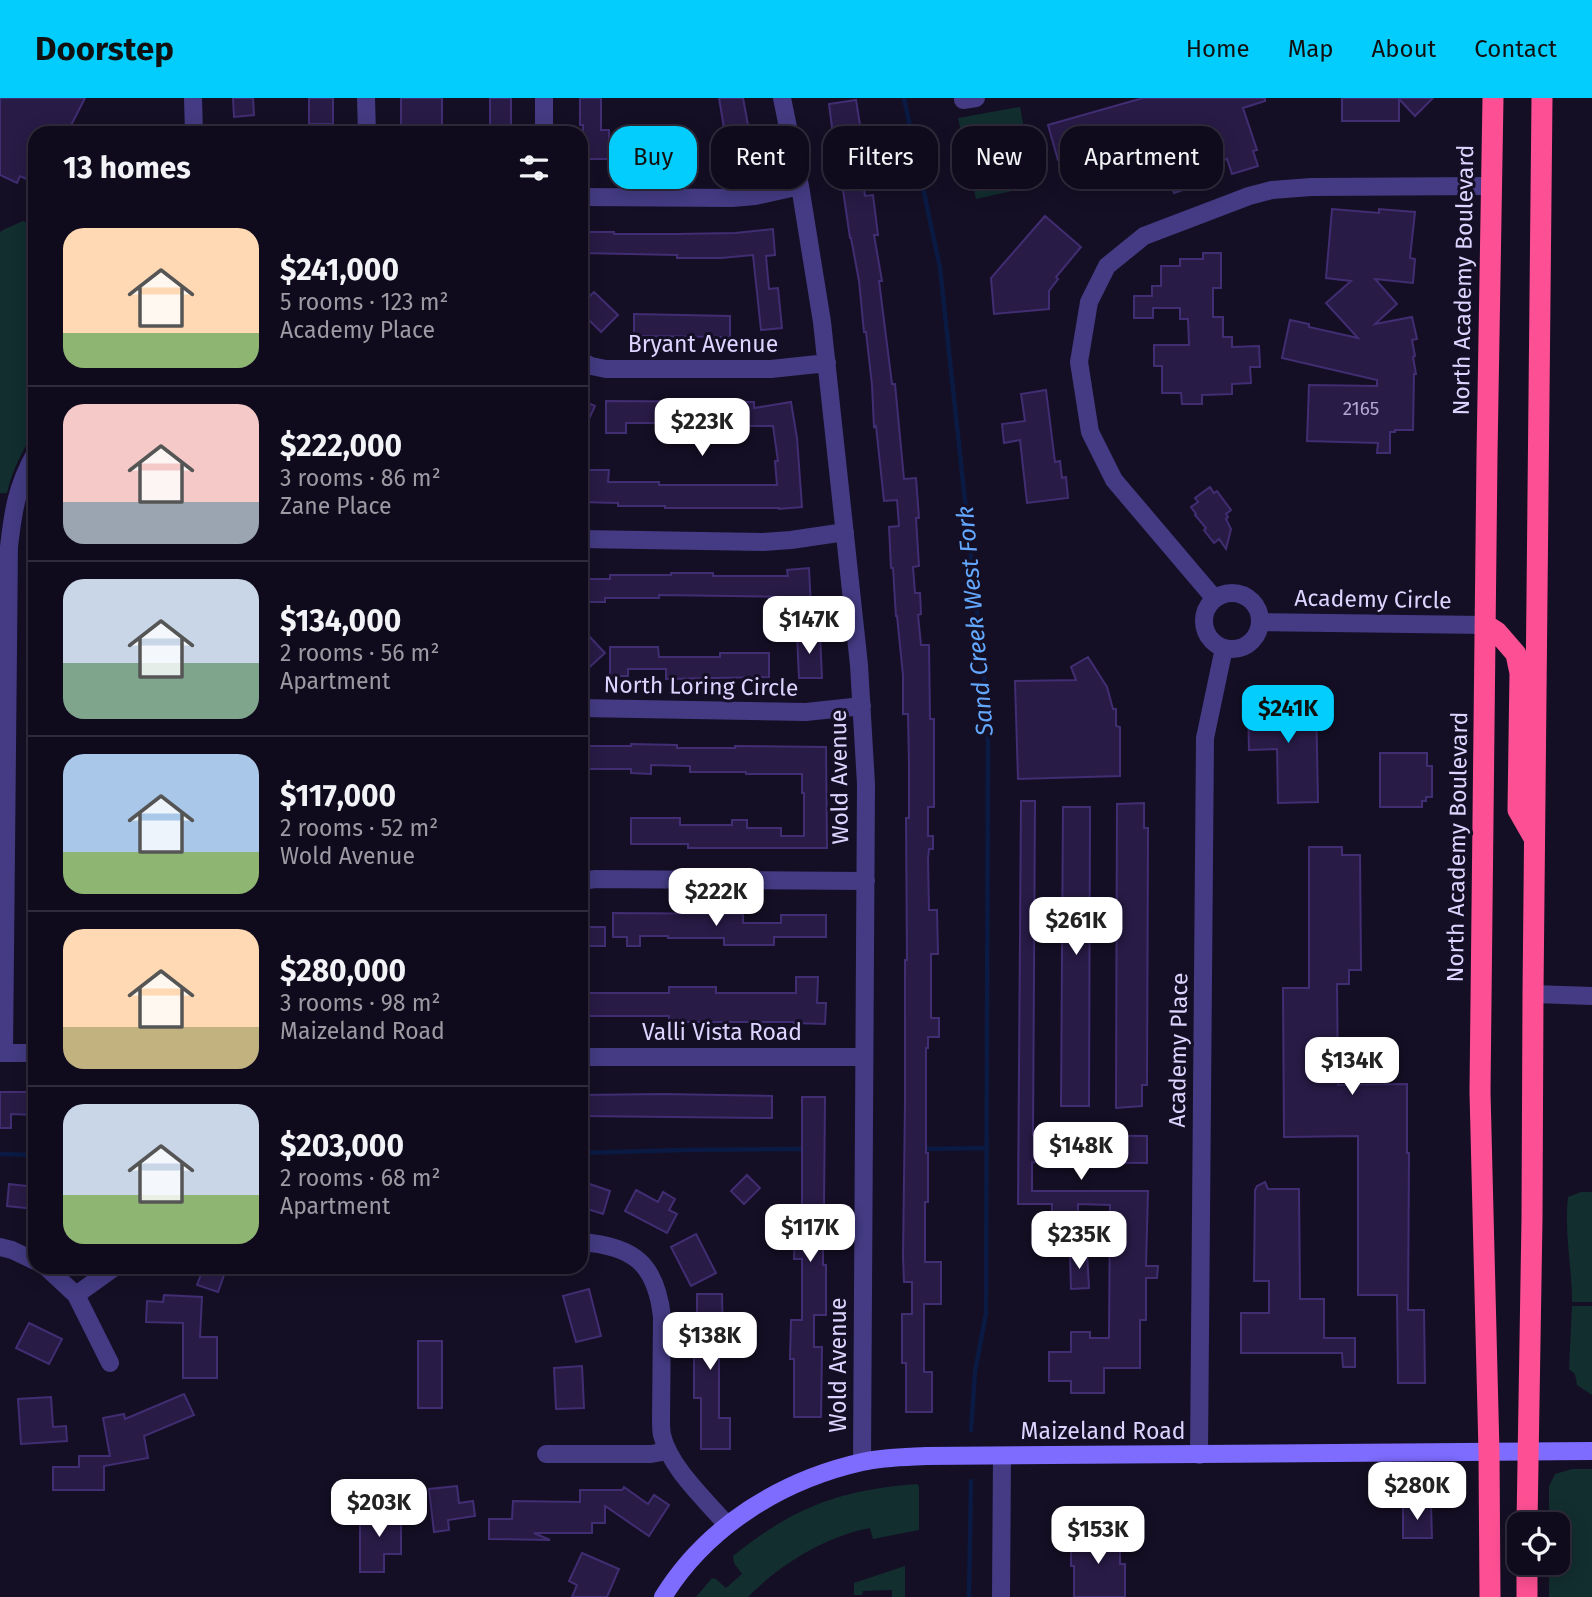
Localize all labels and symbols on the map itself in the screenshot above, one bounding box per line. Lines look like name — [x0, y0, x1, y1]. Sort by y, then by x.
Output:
street label: North Academy Boulevard — [1447, 144, 1479, 416]
street label: Bryant Avenue — [628, 330, 778, 358]
house number: 2165 — [1343, 397, 1379, 420]
pin: $223K — [653, 398, 751, 458]
water label: Sand Creek West Fork — [951, 505, 999, 738]
street label: Academy Circle — [1294, 584, 1452, 614]
pin: $147K — [760, 596, 858, 656]
street label: North Loring Circle — [603, 670, 799, 702]
pin: $241K — [1239, 686, 1337, 745]
street label: Wold Avenue — [824, 709, 854, 845]
street label: North Academy Boulevard — [1441, 711, 1473, 983]
pin: $222K — [667, 868, 765, 928]
pin: $261K — [1027, 898, 1125, 957]
street label: Academy Place — [1163, 972, 1193, 1128]
street label: Valli Vista Road — [642, 1018, 802, 1046]
pin: $134K — [1303, 1038, 1401, 1097]
pin: $148K — [1032, 1122, 1130, 1182]
pin: $117K — [761, 1204, 859, 1264]
pin: $235K — [1030, 1212, 1128, 1271]
street label: Wold Avenue — [824, 1297, 852, 1433]
pin: $138K — [661, 1312, 759, 1372]
street label: Maizeland Road — [1021, 1417, 1185, 1445]
pin: $280K — [1368, 1462, 1466, 1522]
pin: $203K — [330, 1480, 428, 1539]
pin: $153K — [1049, 1506, 1147, 1566]

